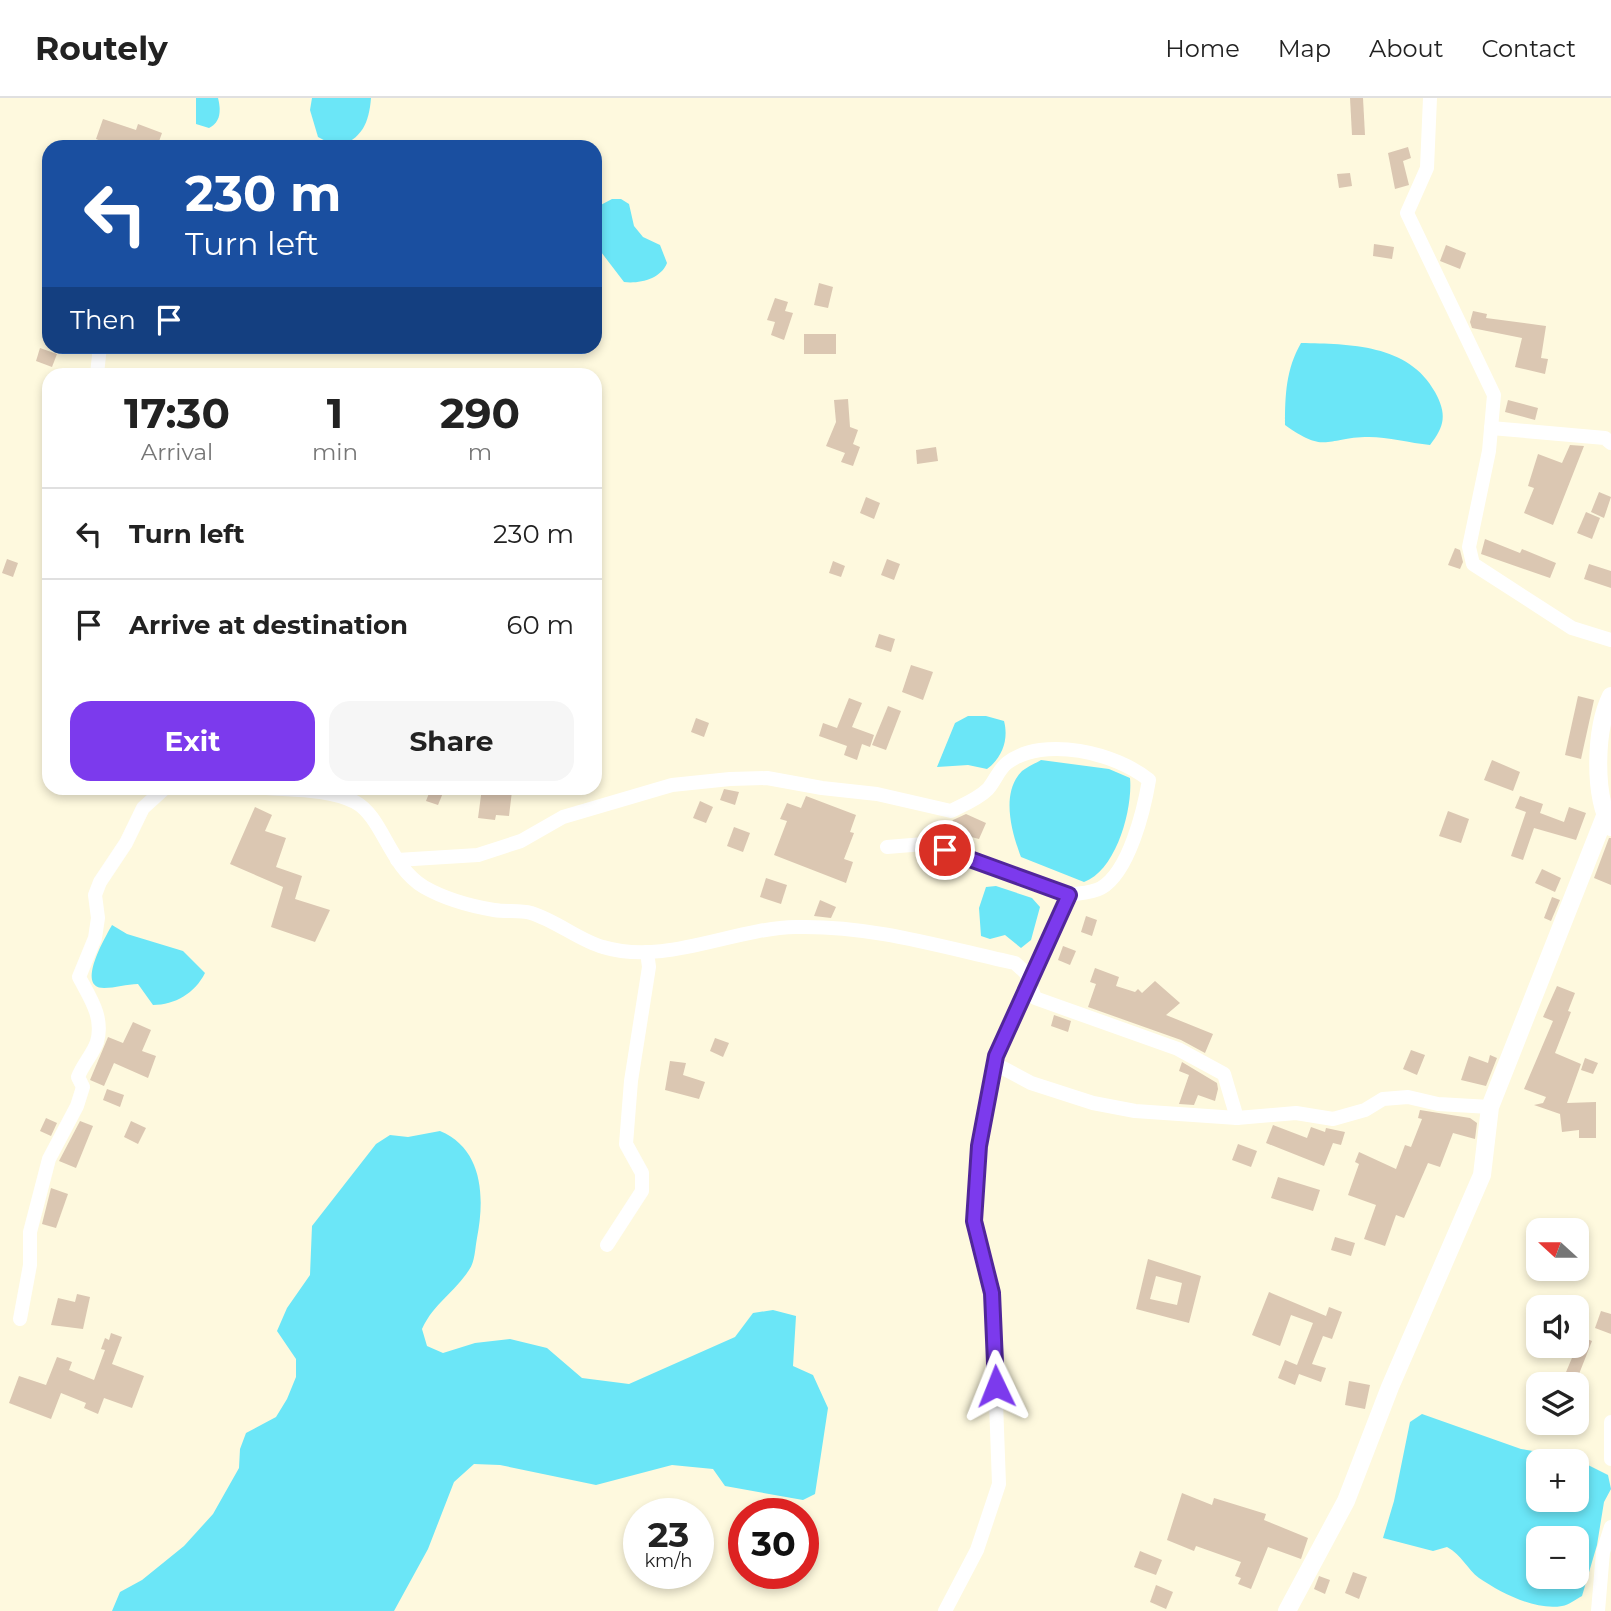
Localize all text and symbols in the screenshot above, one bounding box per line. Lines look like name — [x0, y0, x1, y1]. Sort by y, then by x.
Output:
text: Routely — [35, 28, 168, 68]
text: Home — [1165, 34, 1240, 63]
text: Map — [1278, 34, 1331, 63]
text: About — [1369, 34, 1443, 63]
text: Contact — [1481, 34, 1576, 63]
text: 230 m — [185, 164, 341, 223]
icon: left — [70, 168, 161, 259]
text: Turn left — [185, 224, 319, 263]
icon: arrive — [150, 301, 188, 339]
text: Then — [70, 304, 136, 336]
text: 17:30 — [124, 387, 230, 439]
text: 1 — [327, 387, 343, 439]
text: 290 — [440, 387, 520, 439]
text: Arrival — [141, 438, 213, 466]
text: min — [312, 438, 358, 466]
text: m — [468, 438, 492, 466]
icon: left — [70, 515, 108, 553]
text: Turn left — [129, 518, 245, 550]
text: 230 m — [493, 518, 574, 550]
icon: arrive — [70, 606, 108, 644]
text: Arrive at destination — [129, 609, 408, 641]
text: 60 m — [507, 609, 574, 641]
button: Exit — [70, 701, 315, 781]
button: Share — [329, 701, 574, 781]
pin — [915, 820, 975, 880]
icon: arrive — [926, 831, 964, 869]
north arrow — [1526, 1218, 1589, 1281]
map controls — [1526, 1218, 1589, 1589]
button: sound — [1526, 1295, 1589, 1358]
position arrow — [959, 1349, 1033, 1423]
button: layers — [1526, 1372, 1589, 1435]
button: + — [1526, 1449, 1589, 1512]
speed limit sign: 30 — [728, 1498, 819, 1589]
text: 23 — [648, 1513, 689, 1556]
button: − — [1526, 1526, 1589, 1589]
text: km/h — [644, 1550, 693, 1572]

